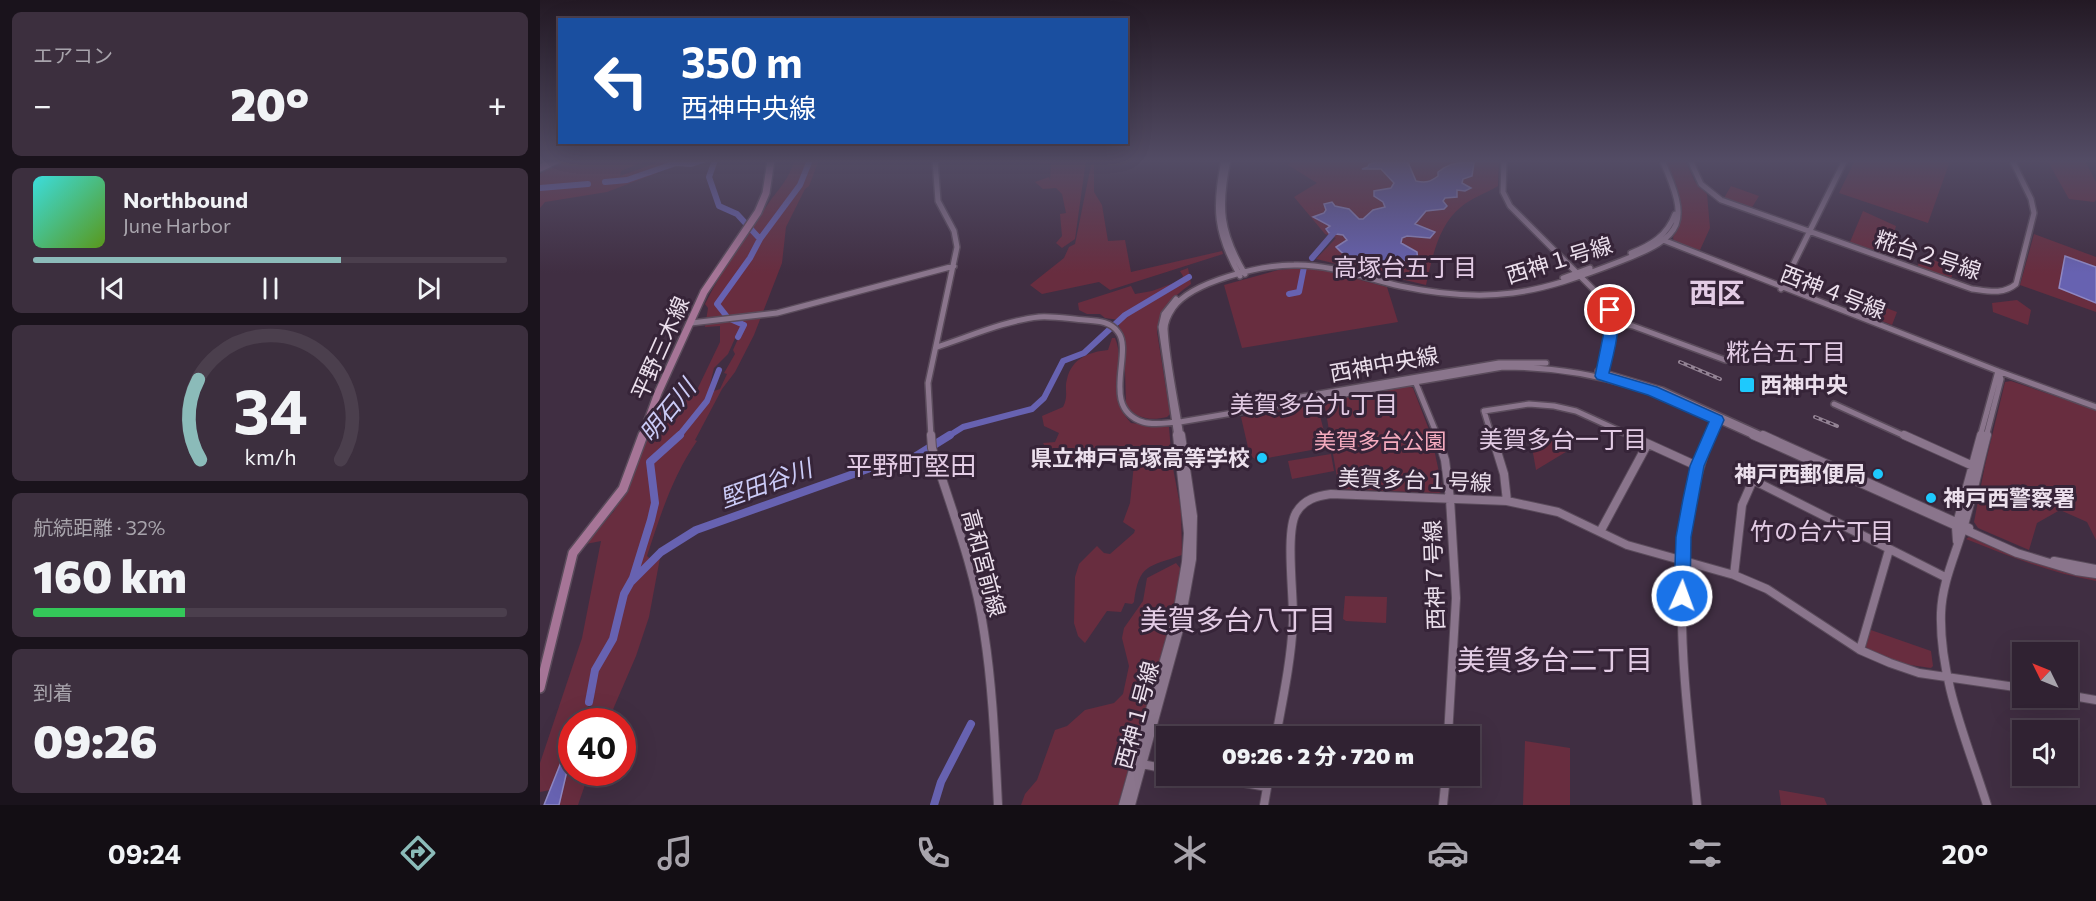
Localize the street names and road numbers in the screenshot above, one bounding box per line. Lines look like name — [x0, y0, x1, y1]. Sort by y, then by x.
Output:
street label: 糀台２号線 — [1872, 225, 1985, 284]
street label: 西神１号線 — [1502, 231, 1615, 289]
street label: 西神４号線 — [1777, 259, 1889, 324]
street label: 平野三木線 — [625, 292, 694, 404]
street label: 西神中央線 — [1327, 341, 1440, 386]
street label: 美賀多台１号線 — [1338, 463, 1492, 496]
street label: 高和宮前線 — [957, 506, 1012, 619]
street label: 西神７号線 — [1418, 520, 1449, 630]
street label: 西神１号線 — [1109, 658, 1164, 771]

